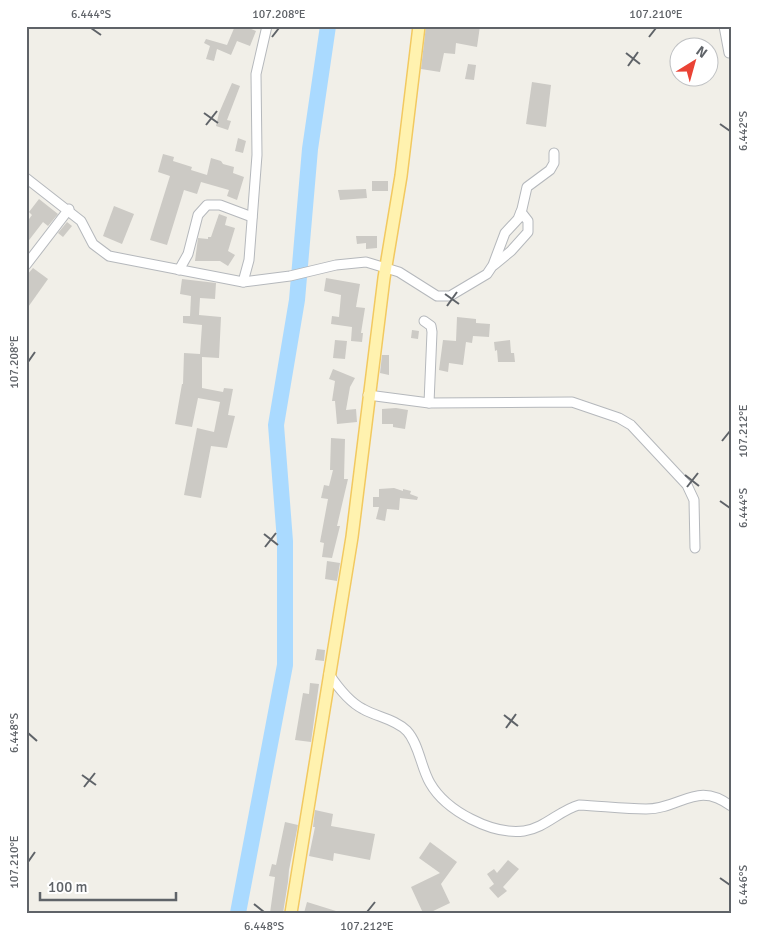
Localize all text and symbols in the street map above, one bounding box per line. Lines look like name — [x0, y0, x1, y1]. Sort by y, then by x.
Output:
text: 6.444°S — [71, 7, 111, 22]
text: 107.208°E — [252, 7, 306, 22]
text: 107.210°E — [629, 7, 683, 22]
north arrow — [670, 38, 720, 88]
text: N — [693, 42, 711, 62]
text: 6.442°S — [736, 111, 751, 151]
text: 107.208°E — [7, 335, 22, 389]
text: 107.212°E — [736, 404, 751, 458]
text: 6.444°S — [736, 488, 751, 528]
text: 6.448°S — [7, 713, 22, 753]
text: 107.210°E — [7, 835, 22, 889]
text: 6.446°S — [736, 865, 751, 905]
scale bar — [40, 869, 176, 901]
text: 100 m — [48, 878, 88, 896]
text: 6.448°S — [244, 919, 284, 934]
text: 107.212°E — [340, 919, 394, 934]

